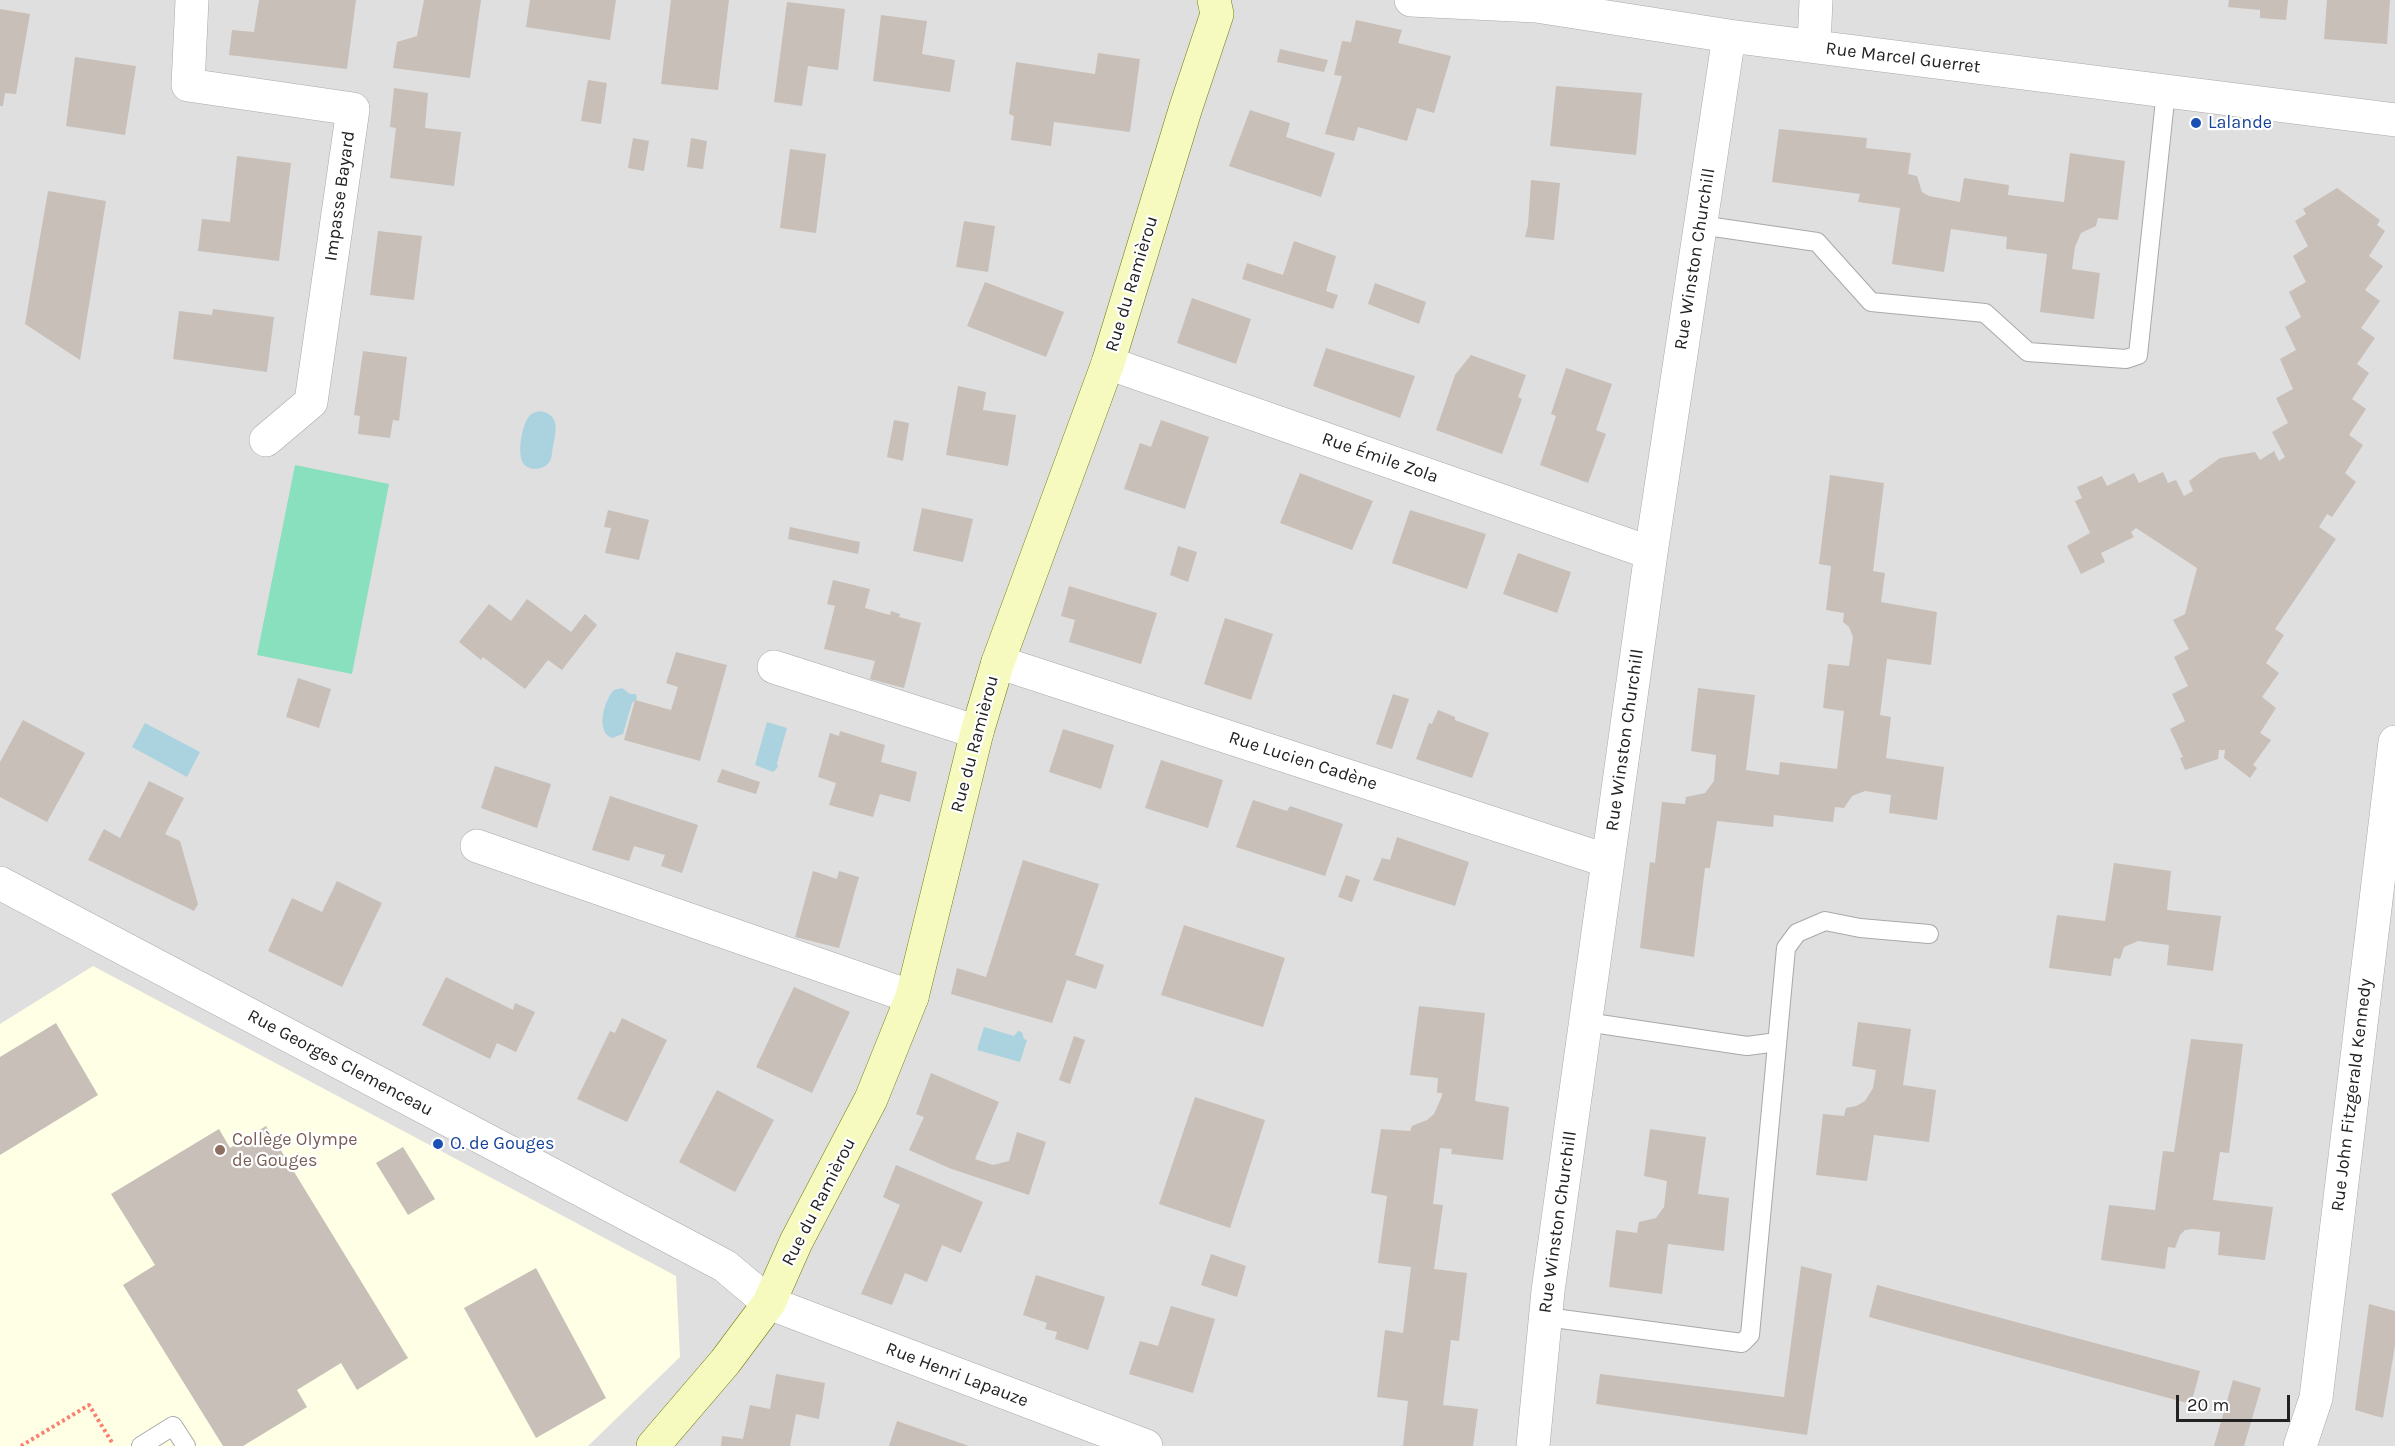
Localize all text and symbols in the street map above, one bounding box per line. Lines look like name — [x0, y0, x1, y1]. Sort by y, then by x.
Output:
street label: Rue Marcel Guerret — [1824, 38, 1982, 78]
place label: Lalande — [2208, 112, 2272, 134]
marker: Lalande — [2189, 116, 2203, 130]
street label: Impasse Bayard — [320, 129, 360, 263]
street label: Rue Winston Churchill — [1670, 167, 1720, 351]
street label: Rue du Ramièrou — [1101, 213, 1163, 355]
street label: Rue Émile Zola — [1319, 428, 1441, 488]
street label: Rue Winston Churchill — [1602, 647, 1648, 833]
street label: Rue du Ramièrou — [946, 673, 1004, 815]
street label: Rue Lucien Cadène — [1226, 727, 1380, 795]
street label: Rue John Fitzgerald Kennedy — [2327, 977, 2377, 1213]
street label: Rue Georges Clemenceau — [244, 1005, 436, 1121]
place label: Collège Olympe de Gouges — [232, 1129, 358, 1172]
street label: Rue Winston Churchill — [1535, 1129, 1581, 1315]
place label: O. de Gouges — [450, 1133, 554, 1155]
street label: Rue du Ramièrou — [777, 1134, 861, 1270]
marker: O. de Gouges — [431, 1137, 445, 1151]
marker: Collège Olympe de Gouges — [213, 1143, 227, 1157]
street label: Rue Henri Lapauze — [883, 1338, 1031, 1412]
scale bar — [2179, 1383, 2293, 1421]
text: 20 m — [2187, 1394, 2229, 1416]

